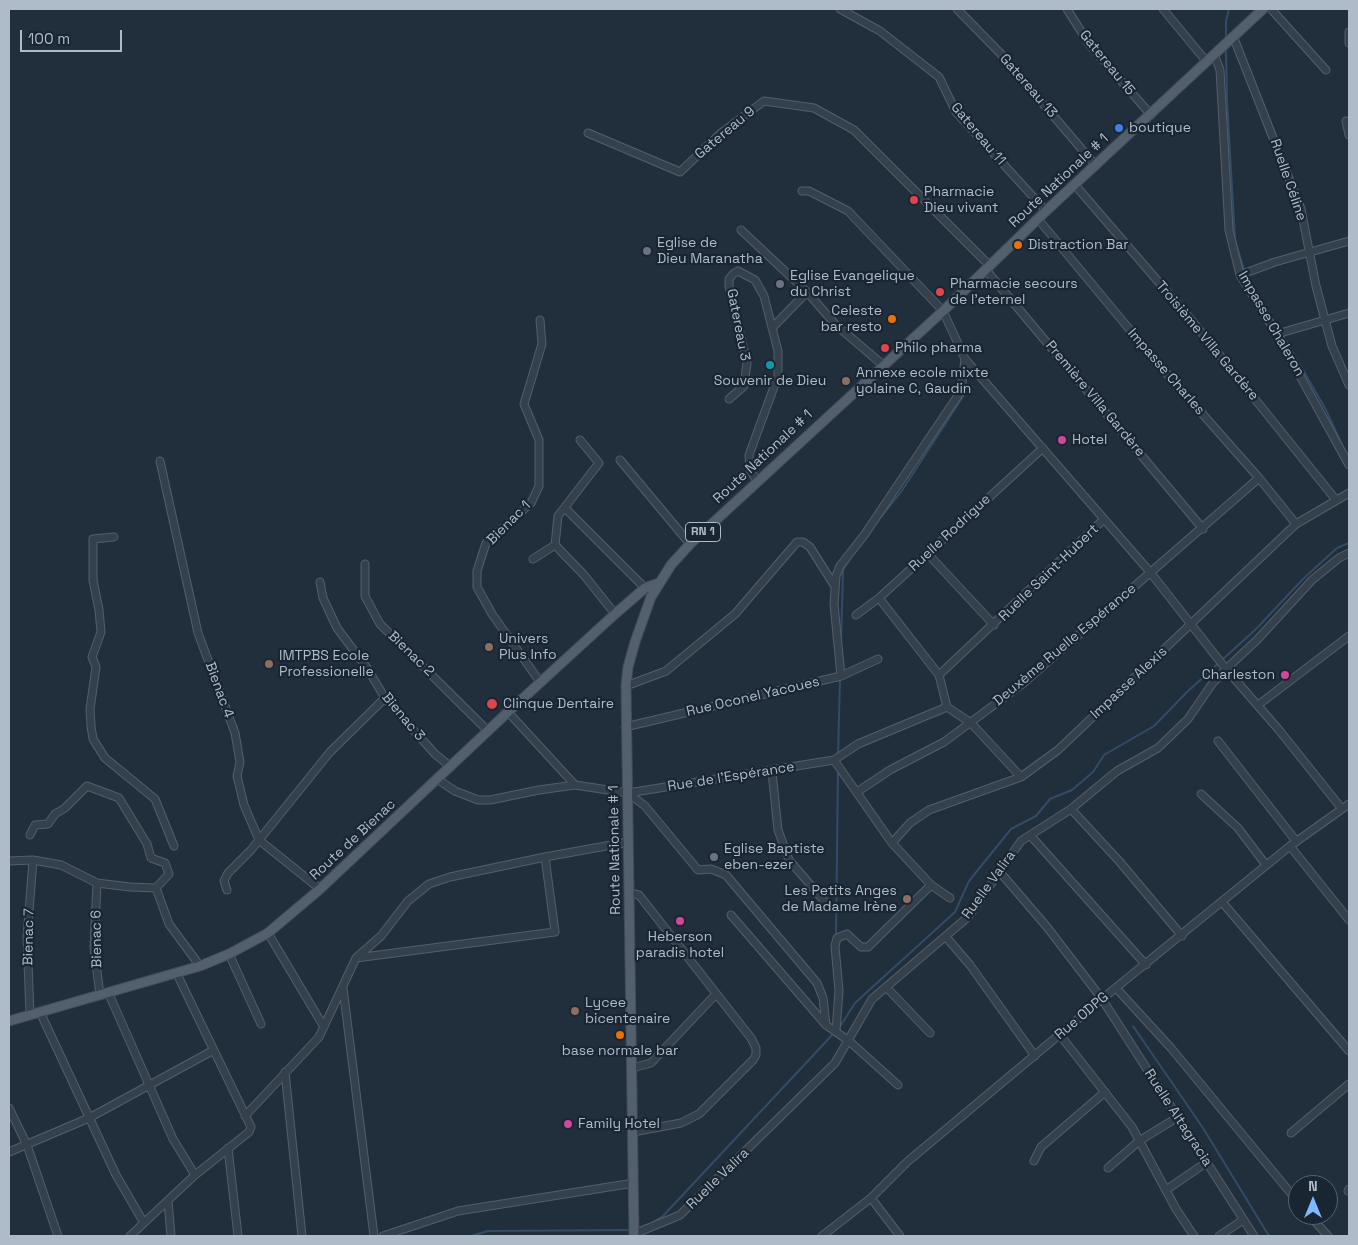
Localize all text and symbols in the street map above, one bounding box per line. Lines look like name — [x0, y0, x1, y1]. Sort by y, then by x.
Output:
scale bar — [22, 20, 125, 52]
street label: Gatereau 15 — [1076, 27, 1138, 99]
text: 100 m — [28, 29, 70, 48]
street label: Gatereau 13 — [996, 51, 1060, 121]
street label: Gatereau 11 — [947, 99, 1009, 169]
street label: Gatereau 9 — [692, 103, 758, 163]
place label: boutique — [1129, 120, 1191, 136]
marker: boutique — [1113, 122, 1125, 134]
street label: Route Nationale # 1 — [1006, 131, 1112, 231]
street label: Ruelle Céline — [1266, 137, 1310, 223]
place label: Pharmacie Dieu vivant — [924, 184, 998, 216]
marker: Pharmacie Dieu vivant — [908, 194, 920, 206]
place label: Eglise de Dieu Maranatha — [657, 235, 763, 268]
place label: Distraction Bar — [1028, 237, 1129, 253]
marker: Distraction Bar — [1012, 239, 1024, 251]
marker: Eglise de Dieu Maranatha — [641, 245, 653, 257]
place label: Eglise Evangelique du Christ — [790, 268, 915, 300]
street label: Impasse Chaleron — [1234, 268, 1308, 380]
place label: Pharmacie secours de l'eternel — [950, 276, 1078, 308]
marker: Eglise Evangelique du Christ — [774, 278, 786, 290]
street label: Troisième Villa Gardère — [1152, 278, 1262, 404]
marker: Pharmacie secours de l'eternel — [934, 286, 946, 298]
street label: Gatereau 3 — [723, 288, 753, 362]
place label: Celeste bar resto — [821, 303, 882, 336]
marker: Celeste bar resto — [886, 313, 898, 325]
street label: Impasse Charles — [1124, 325, 1208, 419]
street label: Première Villa Gardère — [1042, 338, 1148, 460]
place label: Philo pharma — [895, 340, 982, 356]
marker: Philo pharma — [879, 342, 891, 354]
marker: Souvenir de Dieu — [764, 359, 776, 371]
place label: Annexe ecole mixte yolaine C, Gaudin — [856, 365, 988, 398]
place label: Souvenir de Dieu — [714, 373, 826, 389]
marker: Annexe ecole mixte yolaine C, Gaudin — [840, 375, 852, 387]
street label: Route Nationale # 1 — [710, 407, 816, 507]
place label: Hotel — [1072, 432, 1107, 448]
marker: Hotel — [1056, 434, 1068, 446]
street label: Ruelle Rodrigue — [906, 491, 994, 575]
street label: Bienac 1 — [484, 498, 534, 548]
street label: Ruelle Saint-Hubert — [996, 521, 1102, 625]
road number: RN 1 — [686, 522, 720, 542]
street label: Deuxème Ruelle Espérance — [990, 580, 1140, 710]
street label: Bienac 2 — [384, 628, 438, 680]
place label: Univers Plus Info — [499, 631, 557, 664]
marker: Univers Plus Info — [483, 641, 495, 653]
street label: Impasse Alexis — [1087, 643, 1171, 723]
place label: IMTPBS Ecole Professionelle — [279, 648, 374, 680]
marker: IMTPBS Ecole Professionelle — [263, 658, 275, 670]
street label: Bienac 4 — [201, 660, 237, 720]
place label: Charleston — [1202, 667, 1275, 683]
marker: Charleston — [1279, 669, 1291, 681]
street label: Rue Oconel Yacoues — [685, 674, 821, 720]
street label: Bienac 3 — [378, 689, 428, 745]
place label: Clinque Dentaire — [503, 696, 614, 712]
marker: Clinque Dentaire — [485, 697, 499, 711]
street label: Rue de l'Espérance — [666, 759, 796, 795]
street label: Route Nationale # 1 — [605, 785, 625, 915]
street label: Route de Bienac — [307, 796, 399, 884]
place label: Eglise Baptiste eben-ezer — [724, 841, 825, 874]
street label: Ruelle Valira — [959, 847, 1019, 923]
marker: Eglise Baptiste eben-ezer — [708, 851, 720, 863]
place label: Les Petits Anges de Madame Irène — [782, 883, 897, 916]
marker: Les Petits Anges de Madame Irène — [901, 893, 913, 905]
street label: Bienac 7 — [20, 908, 38, 966]
street label: Bienac 6 — [88, 910, 106, 968]
marker: Heberson paradis hotel — [674, 915, 686, 927]
place label: Heberson paradis hotel — [636, 929, 724, 962]
street label: Rue ODPG — [1052, 989, 1112, 1043]
place label: Lycee bicentenaire — [585, 995, 670, 1028]
marker: Lycee bicentenaire — [569, 1005, 581, 1017]
marker: base normale bar — [614, 1029, 626, 1041]
place label: base normale bar — [562, 1043, 678, 1059]
street label: Ruelle Altagracia — [1140, 1066, 1216, 1170]
place label: Family Hotel — [578, 1116, 660, 1132]
marker: Family Hotel — [562, 1118, 574, 1130]
street label: Ruelle Valira — [683, 1145, 753, 1213]
north arrow — [1288, 1175, 1338, 1225]
text: N — [1308, 1177, 1318, 1195]

